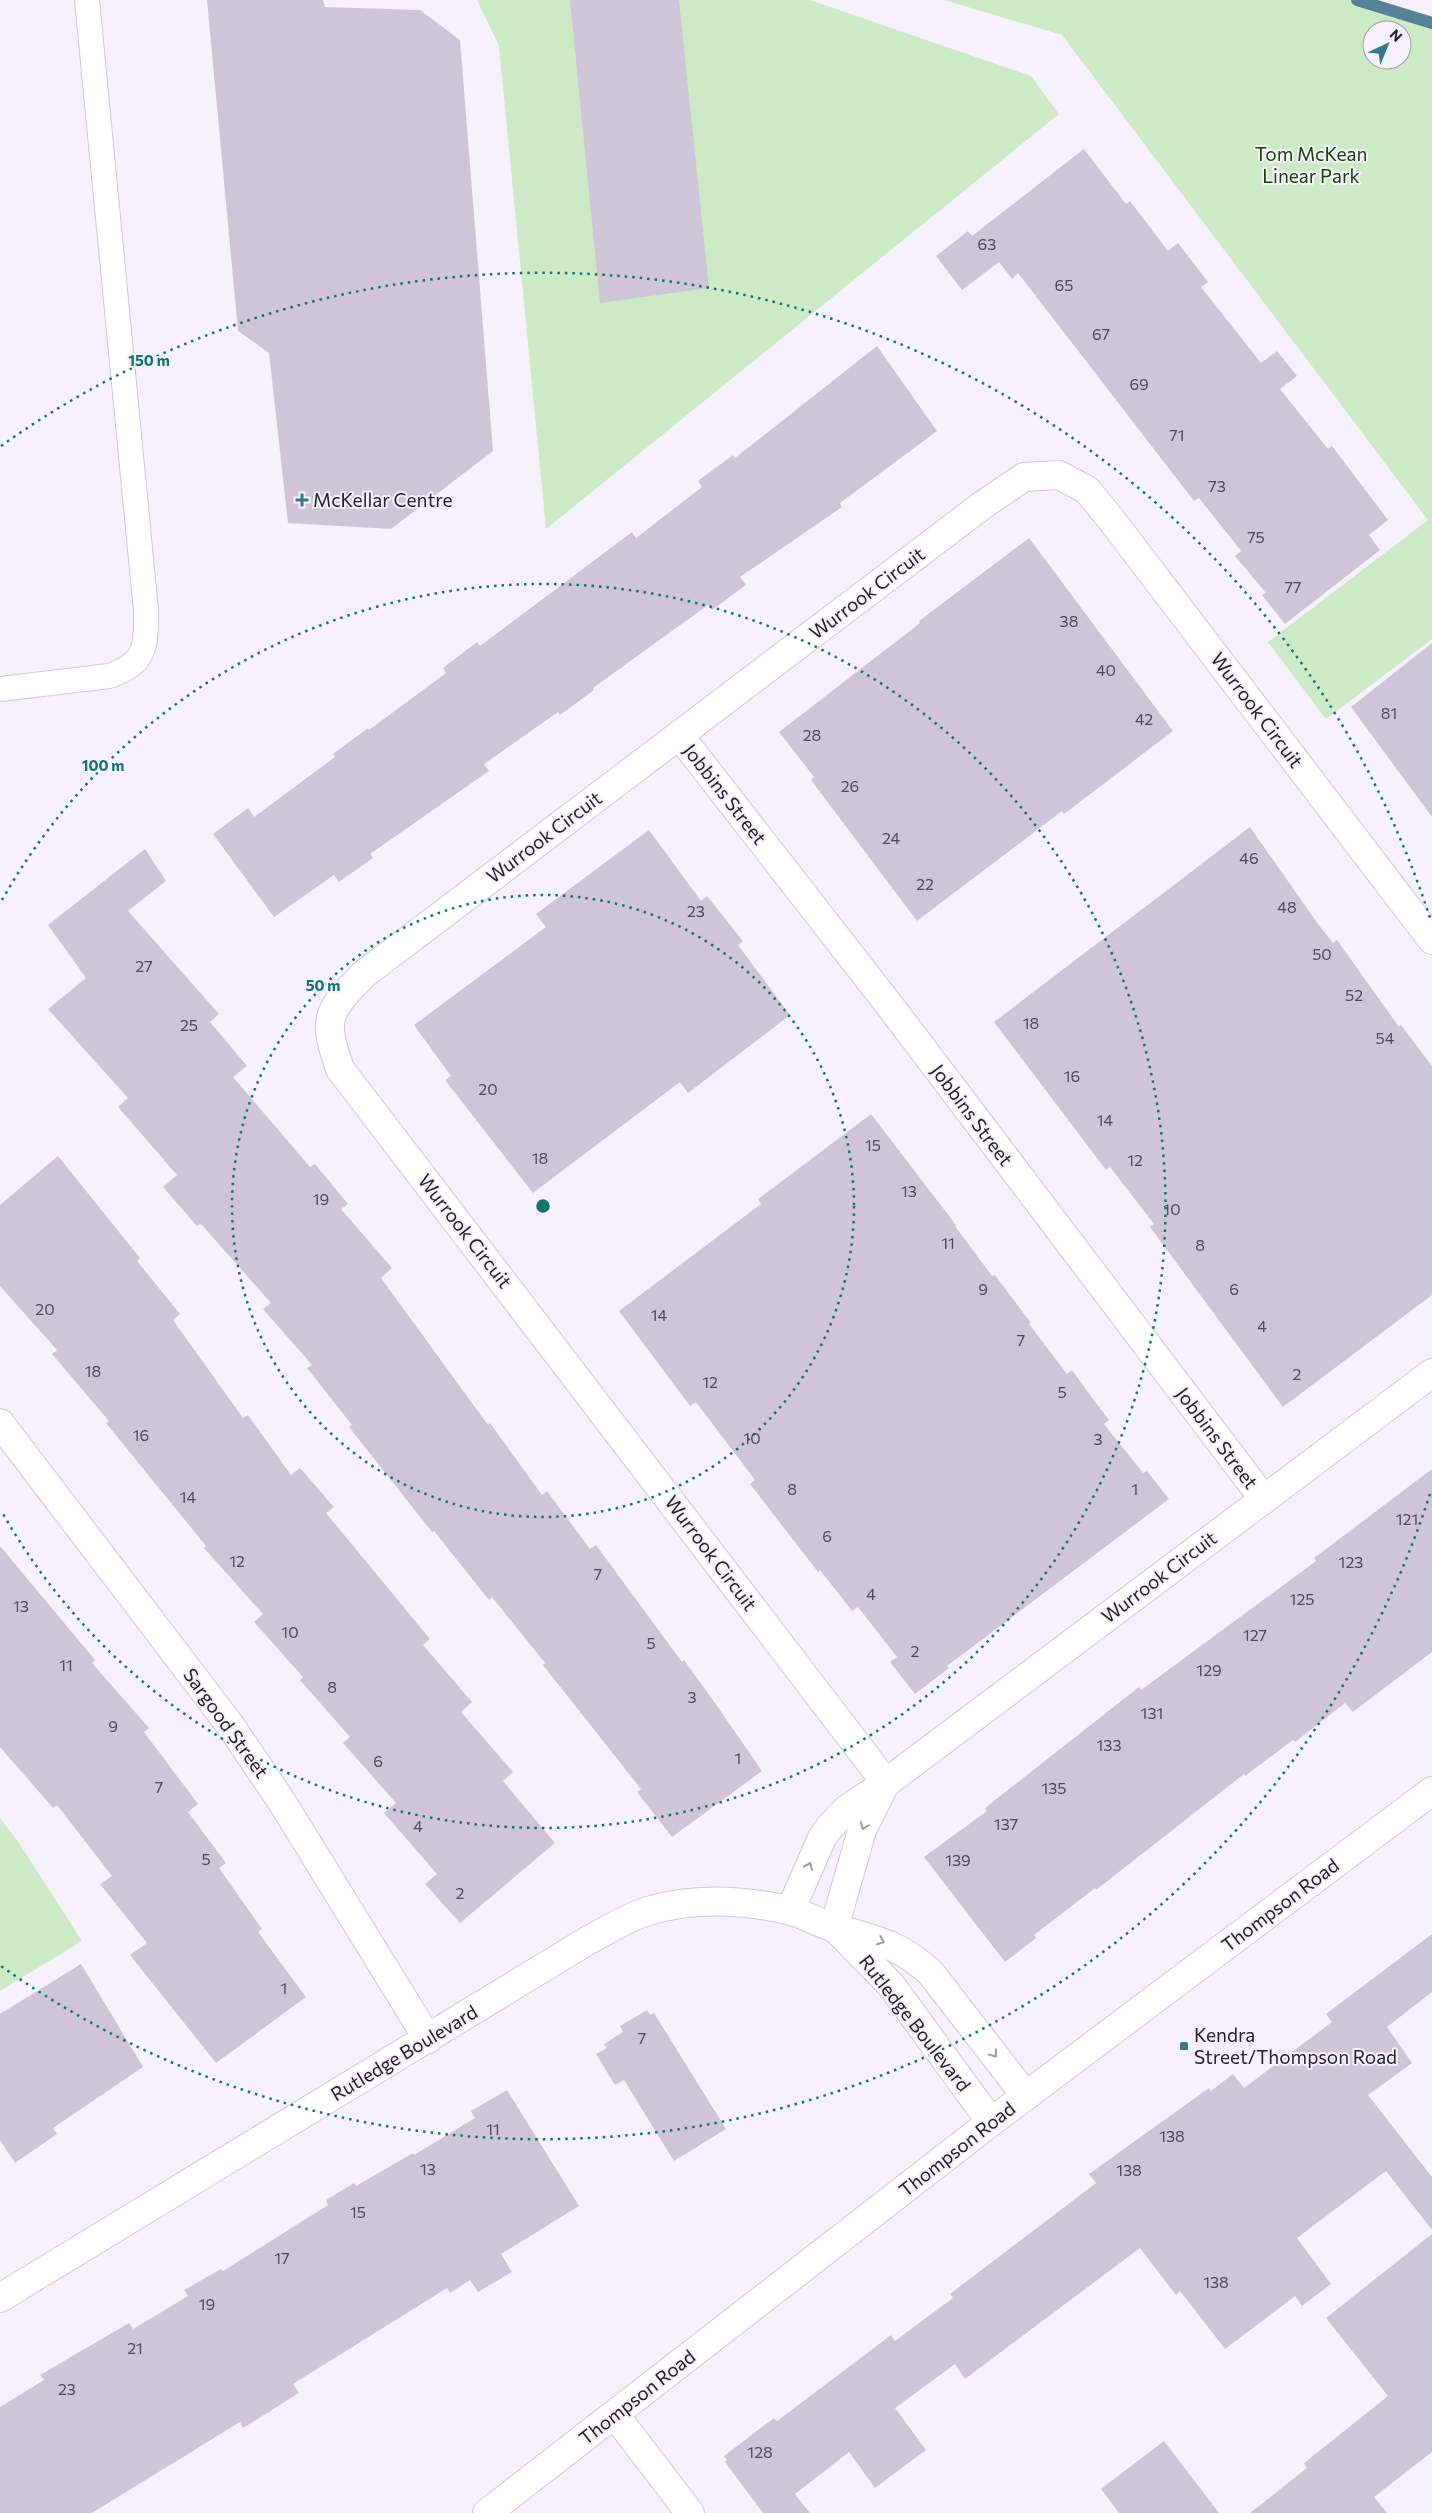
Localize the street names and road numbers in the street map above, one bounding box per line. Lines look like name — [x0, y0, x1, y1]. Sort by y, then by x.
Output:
street label: Wurrook Circuit — [805, 542, 929, 643]
street label: Wurrook Circuit — [1207, 648, 1308, 772]
street label: Jobbins Street — [679, 739, 772, 849]
street label: Wurrook Circuit — [482, 786, 606, 887]
street label: Jobbins Street — [927, 1059, 1018, 1170]
street label: Wurrook Circuit — [414, 1169, 517, 1292]
street label: Jobbins Street — [1172, 1382, 1263, 1493]
street label: Wurrook Circuit — [661, 1491, 762, 1615]
street label: Wurrook Circuit — [1097, 1526, 1221, 1627]
street label: Sargood Street — [179, 1663, 274, 1782]
street label: Thompson Road — [1216, 1853, 1343, 1956]
street label: Rutledge Boulevard — [855, 1950, 976, 2096]
street label: Rutledge Boulevard — [326, 2000, 481, 2105]
street label: Thompson Road — [894, 2096, 1019, 2201]
street label: Thompson Road — [574, 2344, 699, 2449]

